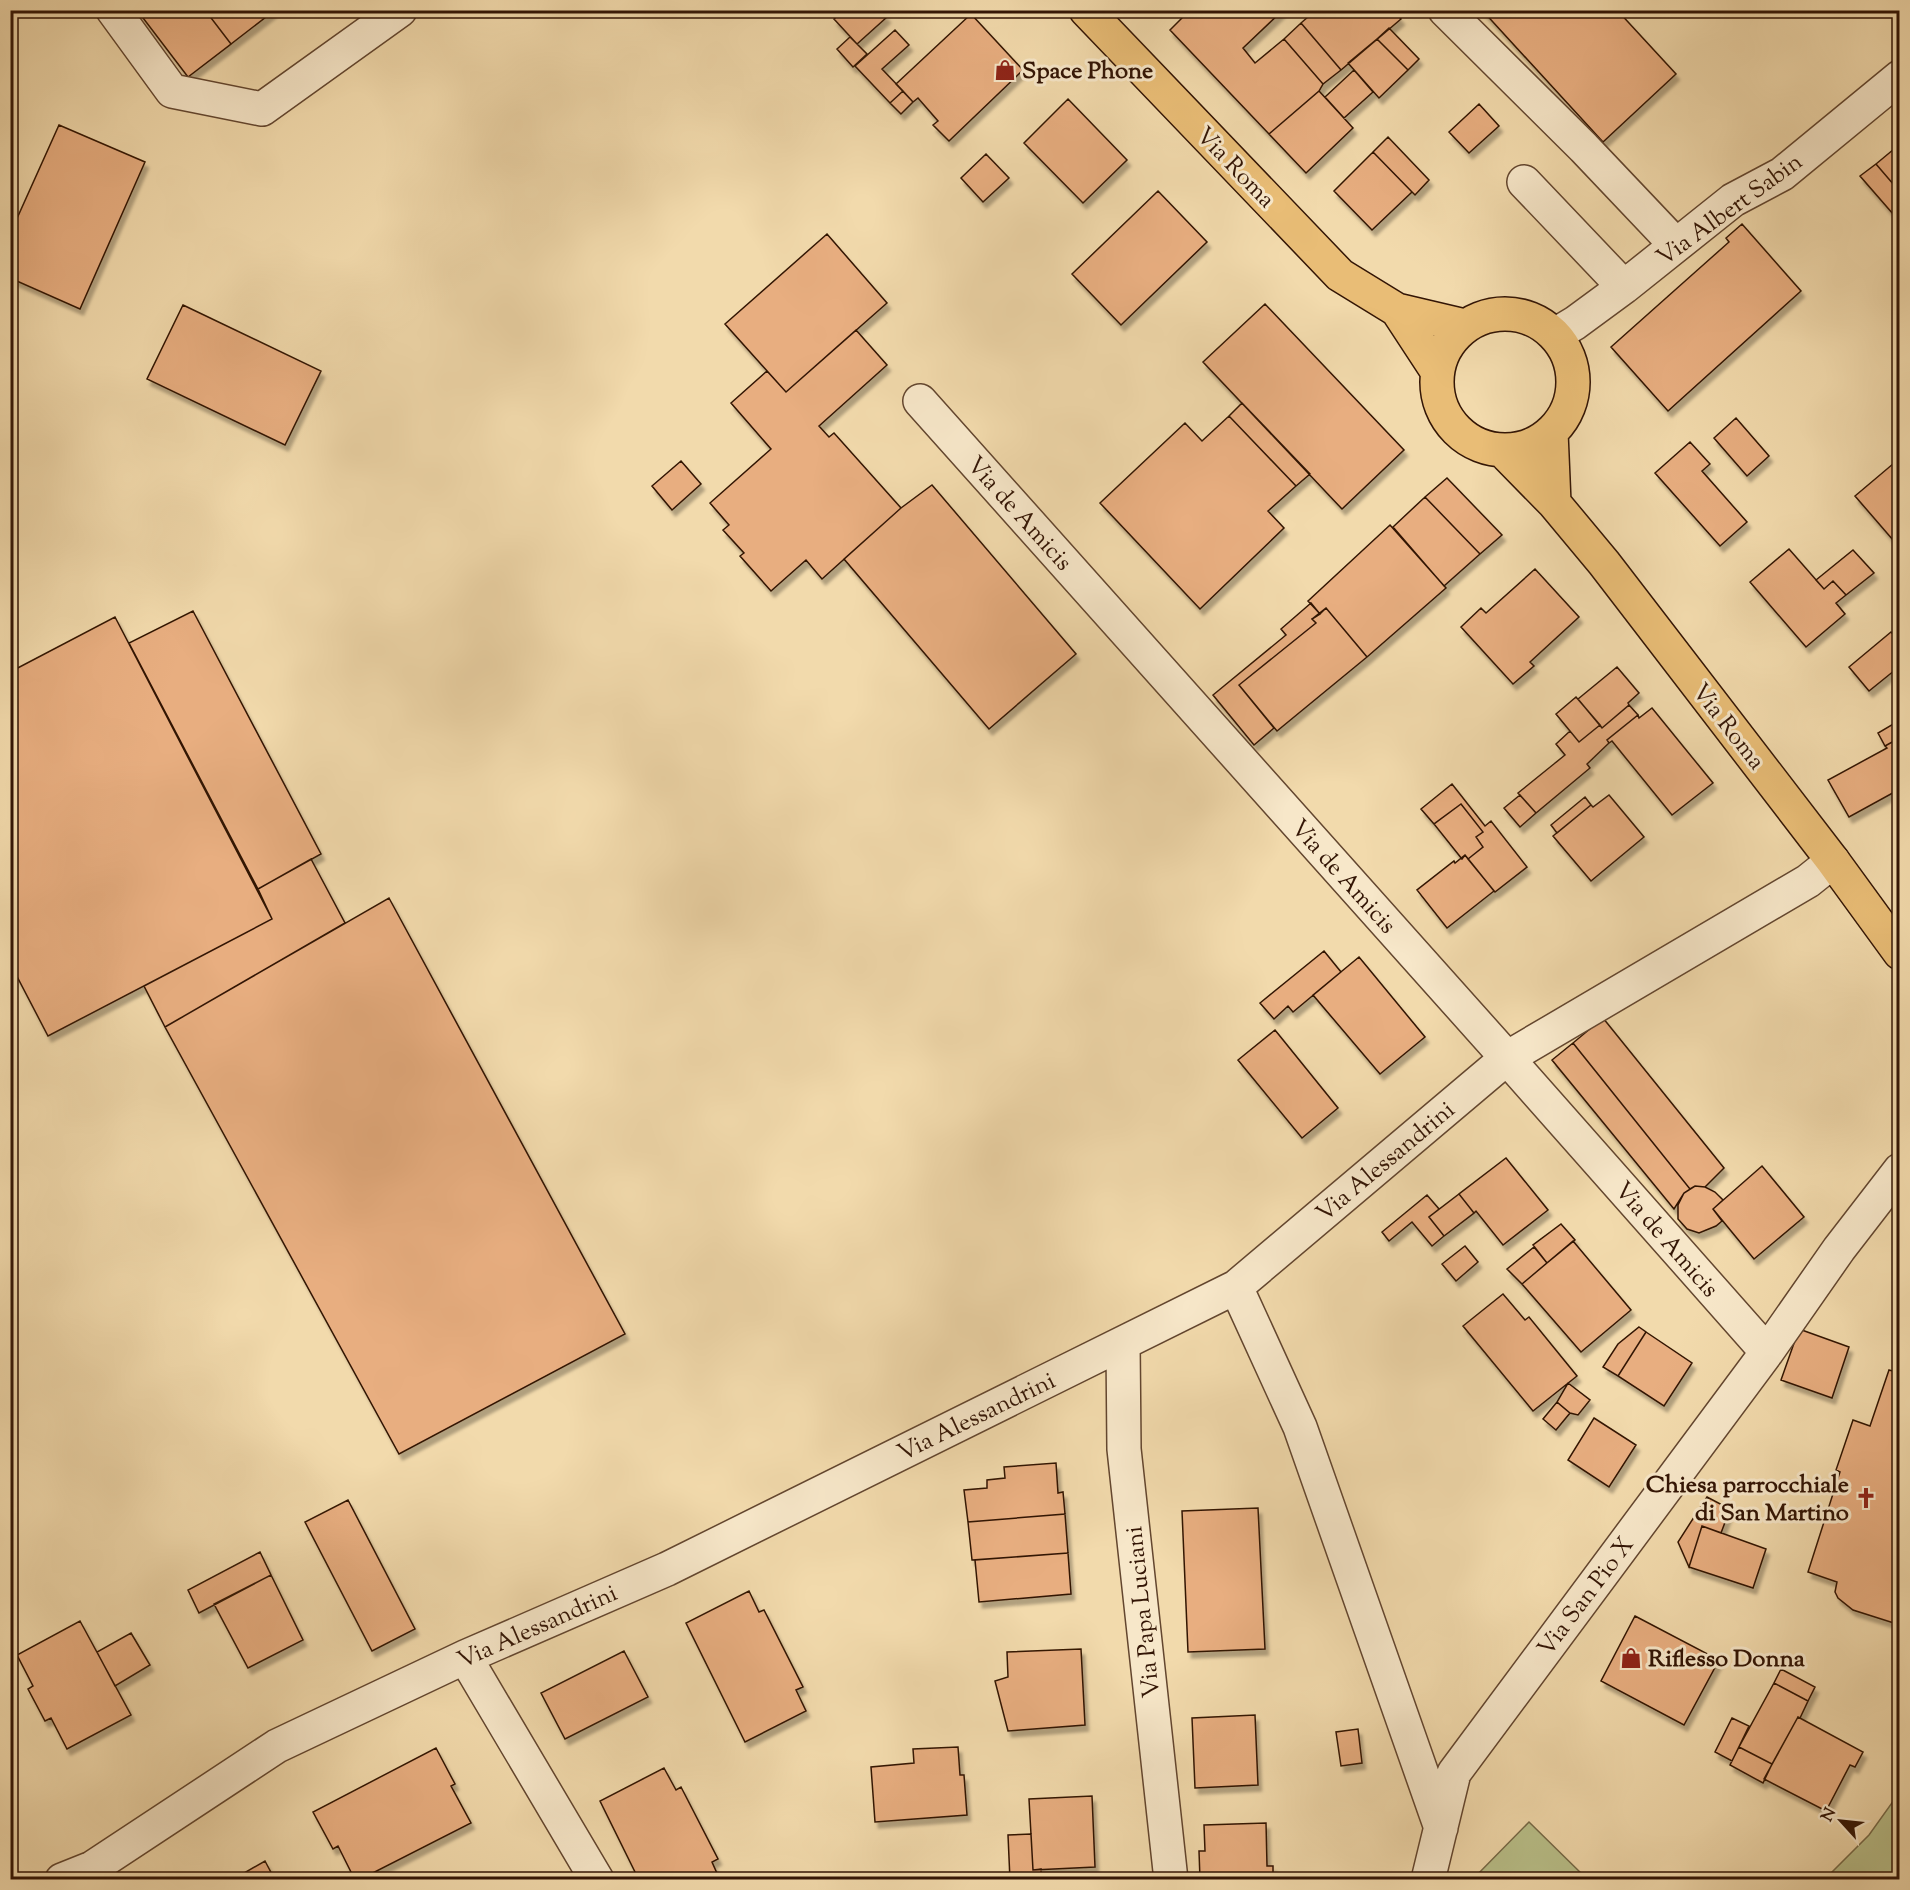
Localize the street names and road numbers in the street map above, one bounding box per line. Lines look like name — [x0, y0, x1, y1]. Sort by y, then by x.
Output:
street label: Via Roma — [1187, 120, 1282, 217]
street label: Via Albert Sabin — [1650, 146, 1810, 275]
street label: Via de Amicis — [958, 450, 1079, 579]
street label: Via Roma — [1683, 677, 1772, 778]
street label: Via de Amicis — [1282, 813, 1403, 942]
street label: Via Alessandrini — [1309, 1094, 1463, 1231]
street label: Via de Amicis — [1606, 1175, 1725, 1306]
street label: Via Alessandrini — [892, 1365, 1062, 1471]
street label: Via Papa Luciani — [1118, 1524, 1170, 1699]
street label: Via San Pio X — [1530, 1530, 1643, 1664]
street label: Via Alessandrini — [452, 1577, 623, 1678]

